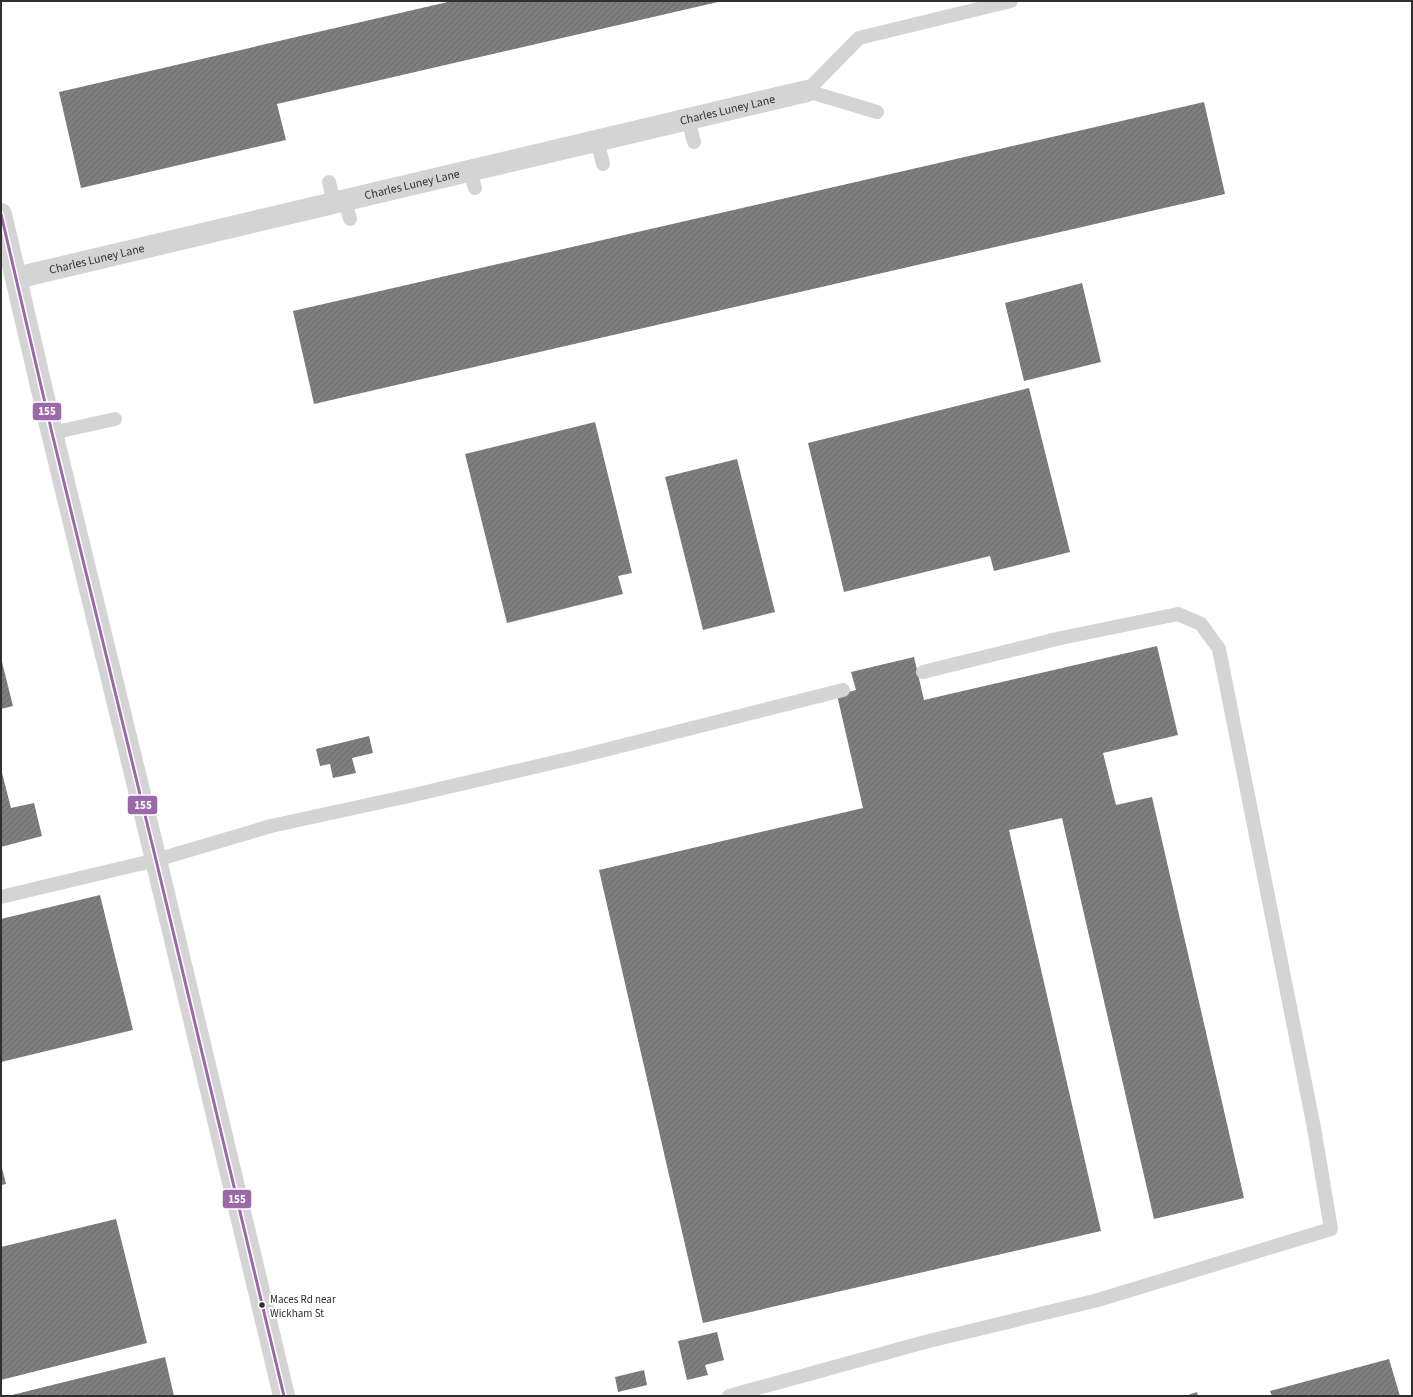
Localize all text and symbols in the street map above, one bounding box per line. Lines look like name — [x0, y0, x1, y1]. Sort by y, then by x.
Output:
street label: Charles Luney Lane — [678, 90, 777, 129]
street label: Charles Luney Lane — [363, 165, 461, 204]
street label: Charles Luney Lane — [47, 239, 146, 278]
line badge: 155 — [32, 402, 62, 421]
text: 155 — [38, 404, 56, 419]
line badge: 155 — [127, 795, 158, 815]
text: 155 — [134, 798, 152, 813]
line badge: 155 — [222, 1189, 252, 1209]
text: 155 — [228, 1192, 246, 1207]
place label: Maces Rd near Wickham St — [270, 1292, 336, 1321]
marker: Maces Rd near Wickham St — [257, 1300, 267, 1310]

